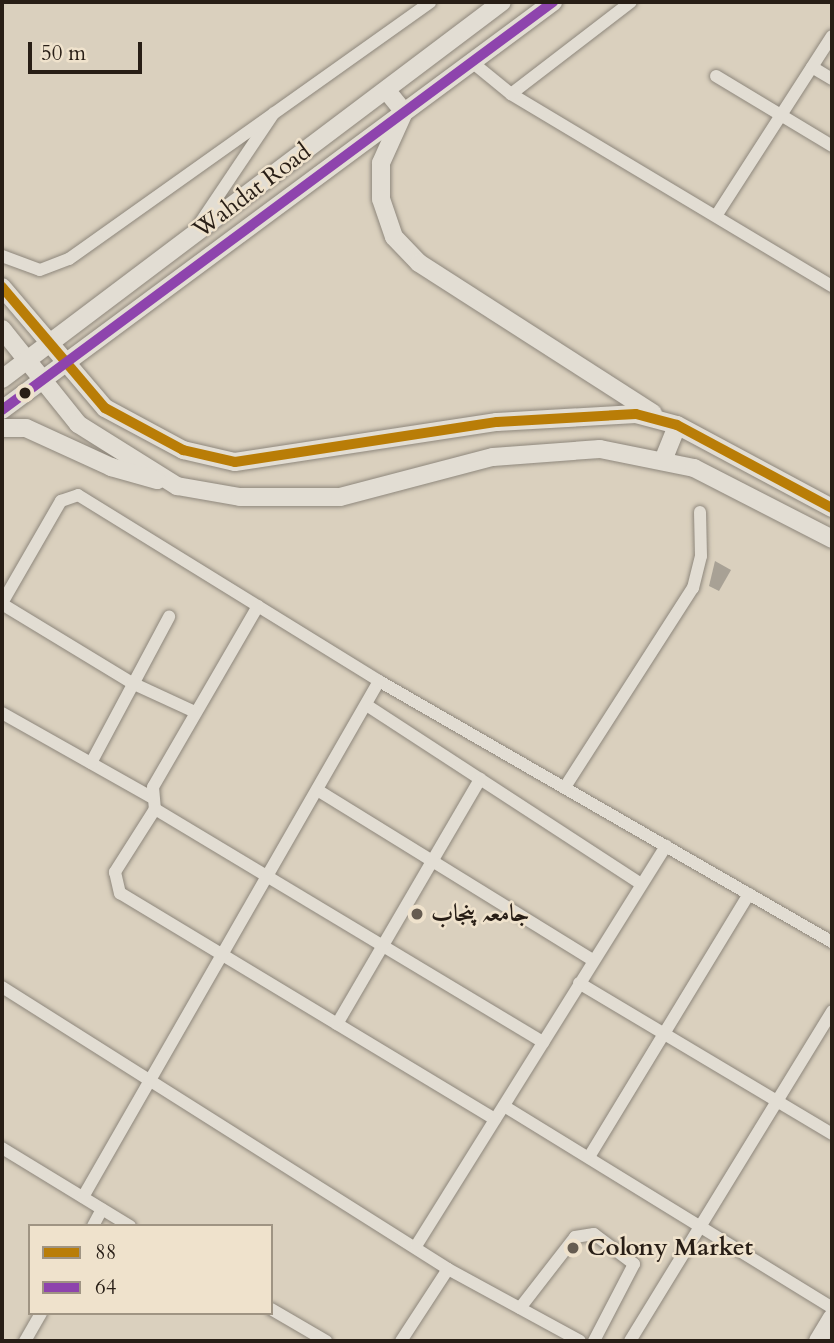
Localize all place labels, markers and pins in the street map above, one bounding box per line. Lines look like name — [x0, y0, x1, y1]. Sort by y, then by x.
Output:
unlabelled marker — [18, 386, 32, 400]
place label: جامعہ پنجاب — [431, 900, 529, 928]
marker: جامعہ پنجاب — [409, 906, 425, 922]
place label: Colony Market — [587, 1234, 753, 1262]
marker: Colony Market — [565, 1240, 581, 1256]

